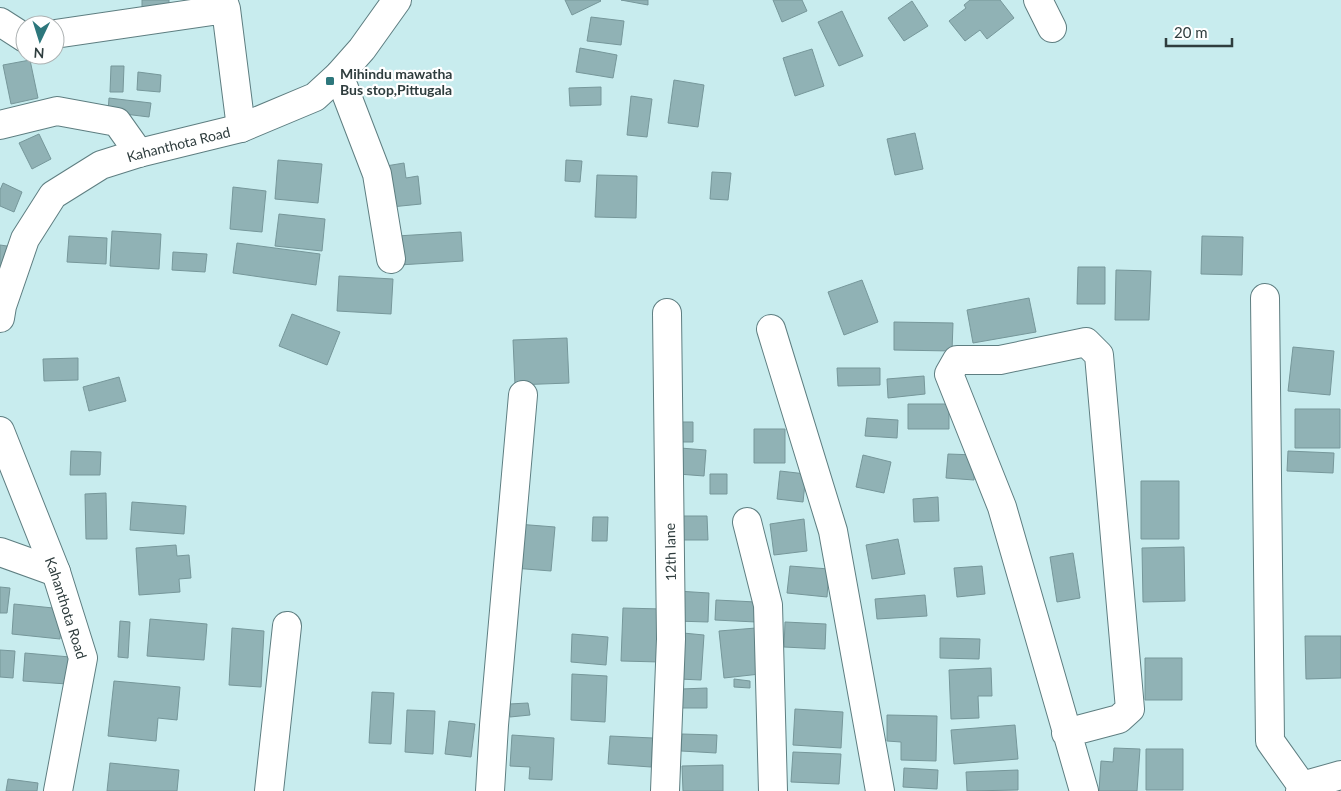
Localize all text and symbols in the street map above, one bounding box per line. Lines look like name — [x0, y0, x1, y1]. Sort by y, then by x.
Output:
north arrow — [15, 15, 65, 65]
scale bar — [1166, 15, 1232, 47]
text: 20 m — [1174, 23, 1208, 41]
text: N — [33, 45, 45, 62]
place label: Mihindu mawatha Bus stop,Pittugala — [340, 65, 452, 98]
marker: Mihindu mawatha Bus stop,Pittugala — [324, 75, 336, 87]
street label: Kahanthota Road — [124, 123, 232, 165]
street label: 12th lane — [661, 523, 679, 581]
street label: Kahanthota Road — [42, 554, 91, 661]

